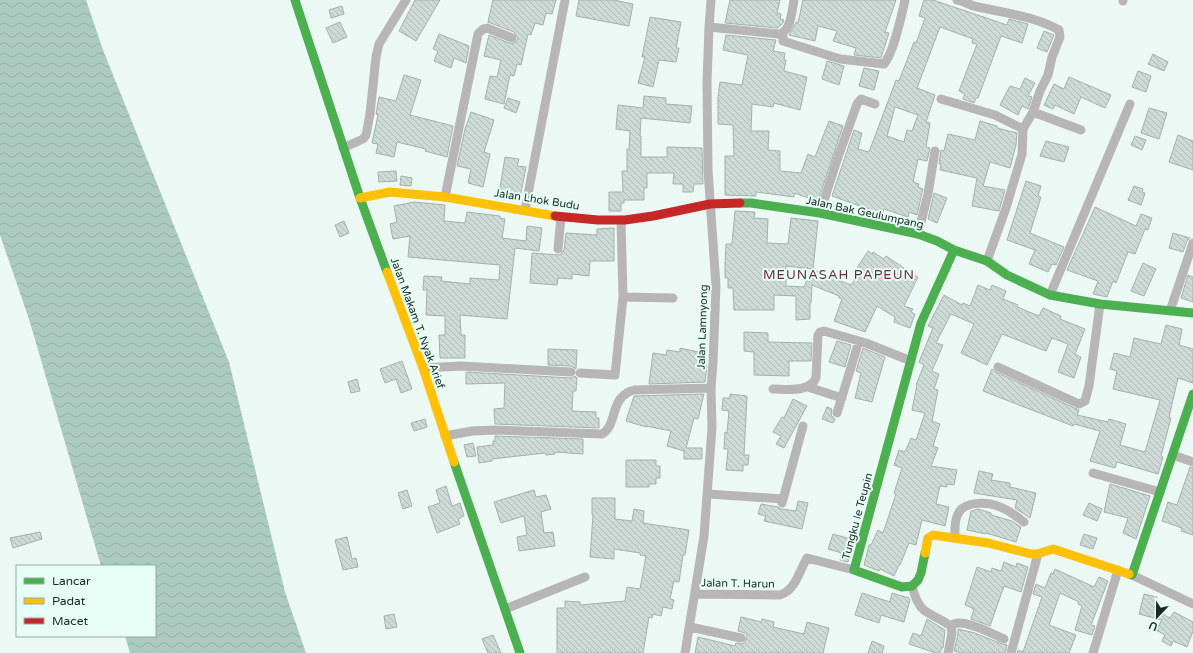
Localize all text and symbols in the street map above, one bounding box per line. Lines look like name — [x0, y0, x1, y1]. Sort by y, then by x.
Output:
street label: Jalan Lhok Budu — [493, 186, 581, 213]
street label: Jalan Bak Geulumpang — [805, 194, 925, 231]
street label: Jalan Makam T. Nyak Arief — [388, 256, 448, 391]
district label: MEUNASAH PAPEUN — [763, 267, 915, 283]
street label: Jalan Lamnyong — [695, 284, 710, 370]
street label: Tungku Ie Teupin — [840, 471, 875, 561]
legend — [16, 565, 156, 637]
text: Lancar — [52, 574, 91, 588]
street label: Jalan T. Harun — [701, 576, 775, 591]
text: Padat — [52, 594, 86, 608]
north arrow — [1137, 597, 1177, 637]
text: Macet — [52, 614, 88, 628]
text: U — [1147, 618, 1160, 633]

